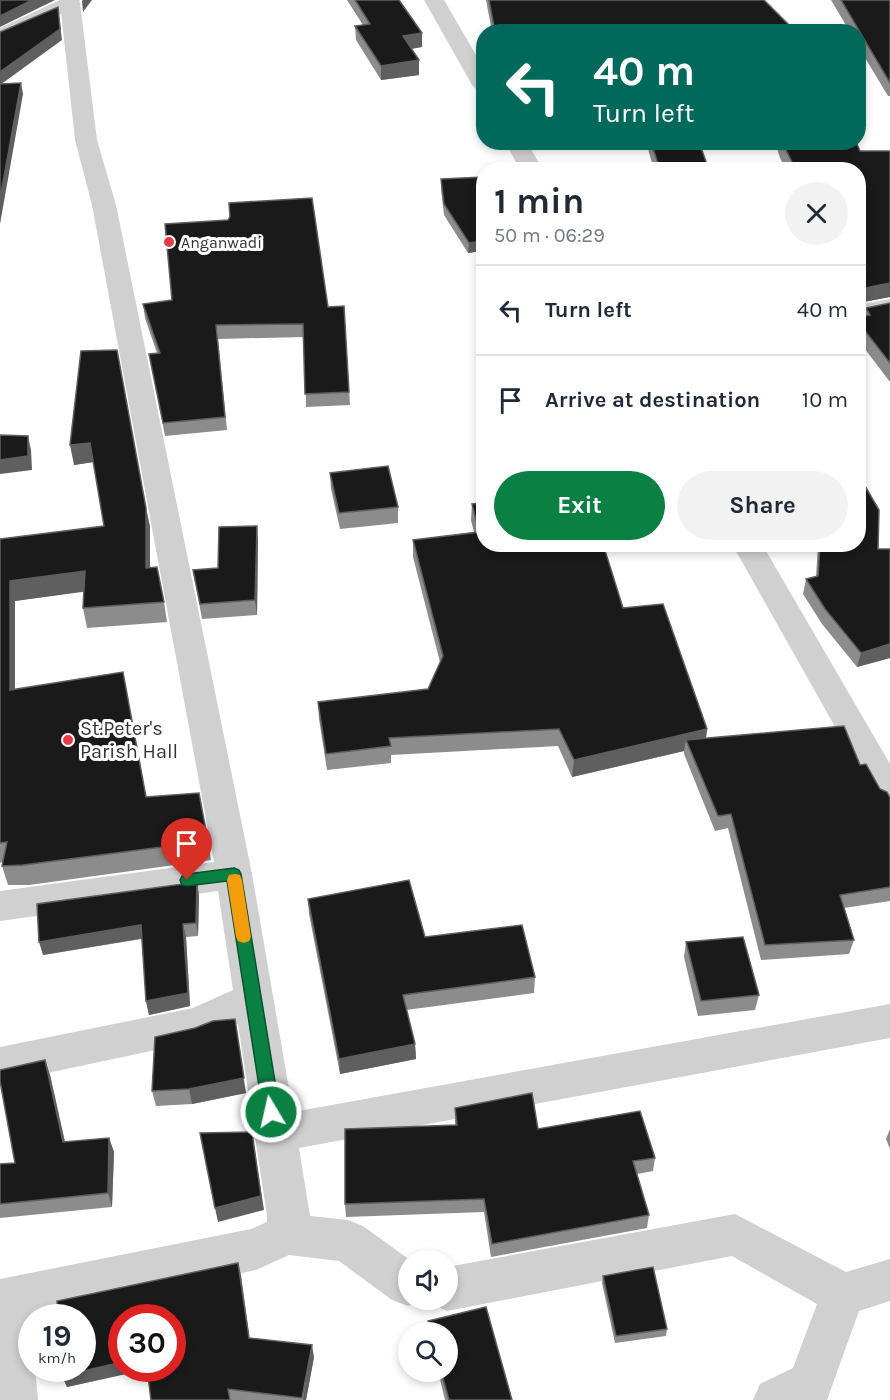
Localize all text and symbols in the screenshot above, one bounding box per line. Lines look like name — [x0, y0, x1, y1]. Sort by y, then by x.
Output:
text: 40 m — [593, 46, 695, 96]
icon: left — [494, 48, 572, 126]
text: Turn left — [593, 97, 694, 129]
text: 1 min — [494, 180, 584, 222]
button: close — [785, 182, 848, 245]
text: 50 m · 06:29 — [494, 224, 605, 247]
place label: Anganwadi — [181, 233, 262, 252]
marker: Anganwadi — [162, 235, 176, 249]
icon: left — [494, 294, 527, 327]
text: Turn left — [545, 297, 632, 323]
text: 40 m — [797, 297, 848, 323]
icon: arrive — [494, 384, 527, 417]
text: Arrive at destination — [545, 387, 760, 413]
text: 10 m — [802, 387, 848, 413]
button: Exit — [494, 471, 665, 540]
button: Share — [677, 471, 848, 540]
place label: St.Peter's Parish Hall — [80, 717, 178, 763]
marker: St.Peter's Parish Hall — [61, 733, 75, 747]
pin — [161, 818, 212, 880]
icon: arrive — [170, 827, 203, 860]
position arrow — [239, 1080, 303, 1144]
map controls — [398, 1250, 458, 1382]
button: sound — [398, 1250, 458, 1310]
speed limit sign: 30 — [108, 1304, 186, 1382]
text: 19 — [42, 1318, 71, 1354]
button: search — [398, 1322, 458, 1382]
text: km/h — [38, 1349, 76, 1367]

